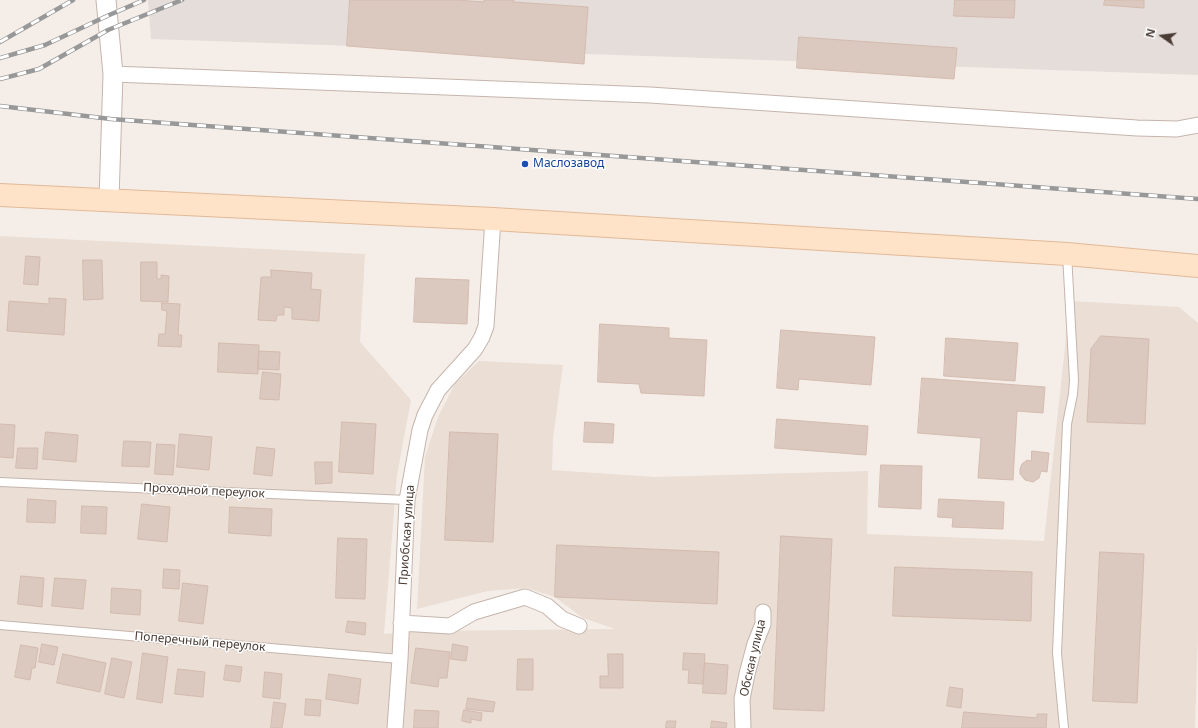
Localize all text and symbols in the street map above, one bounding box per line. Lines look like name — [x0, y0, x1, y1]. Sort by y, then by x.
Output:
north arrow — [1142, 16, 1182, 56]
text: N — [1142, 27, 1158, 39]
place label: Маслозавод — [533, 157, 604, 171]
marker: Маслозавод — [520, 159, 530, 169]
street label: Проходной переулок — [143, 481, 265, 501]
street label: Приобская улица — [396, 484, 418, 586]
street label: Обская улица — [737, 618, 769, 698]
street label: Поперечный переулок — [134, 629, 266, 655]

